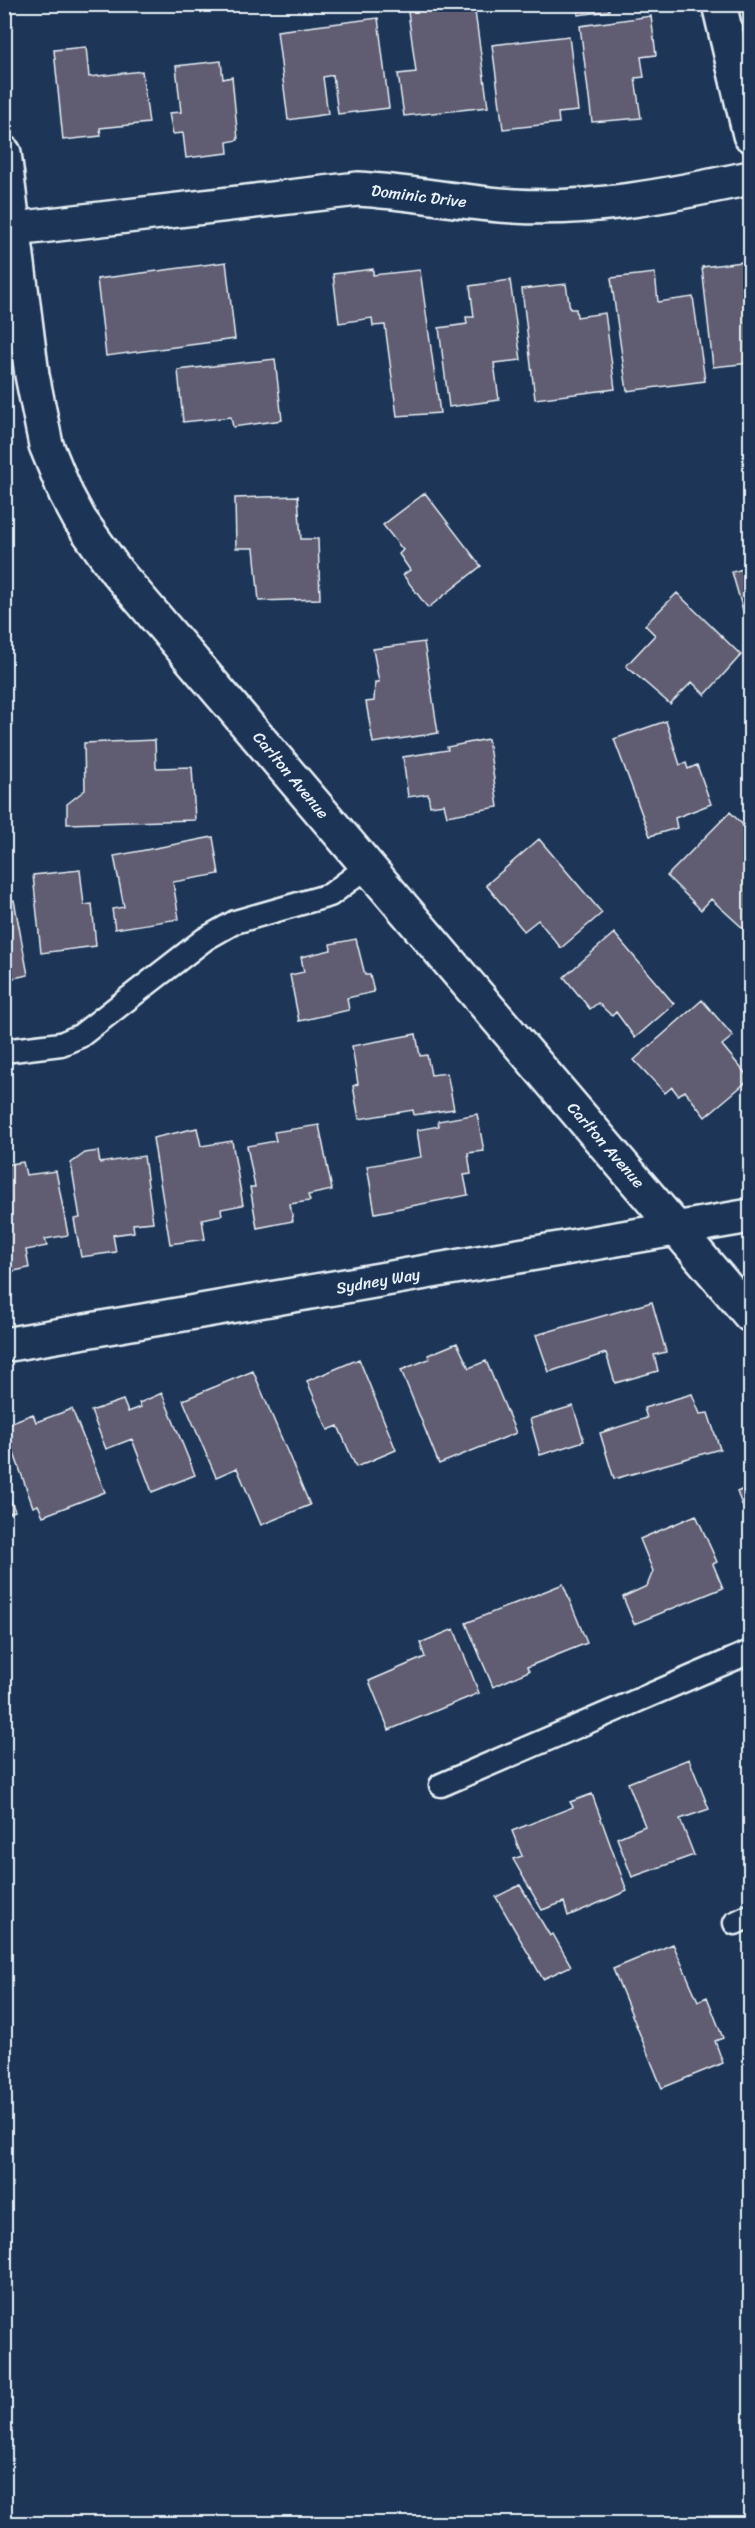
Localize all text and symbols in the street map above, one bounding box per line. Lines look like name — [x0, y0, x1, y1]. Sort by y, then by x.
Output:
street label: Dominic Drive — [370, 176, 468, 216]
street label: Carlton Avenue — [245, 724, 337, 826]
street label: Carlton Avenue — [560, 1095, 652, 1195]
street label: Sydney Way — [334, 1259, 423, 1303]

